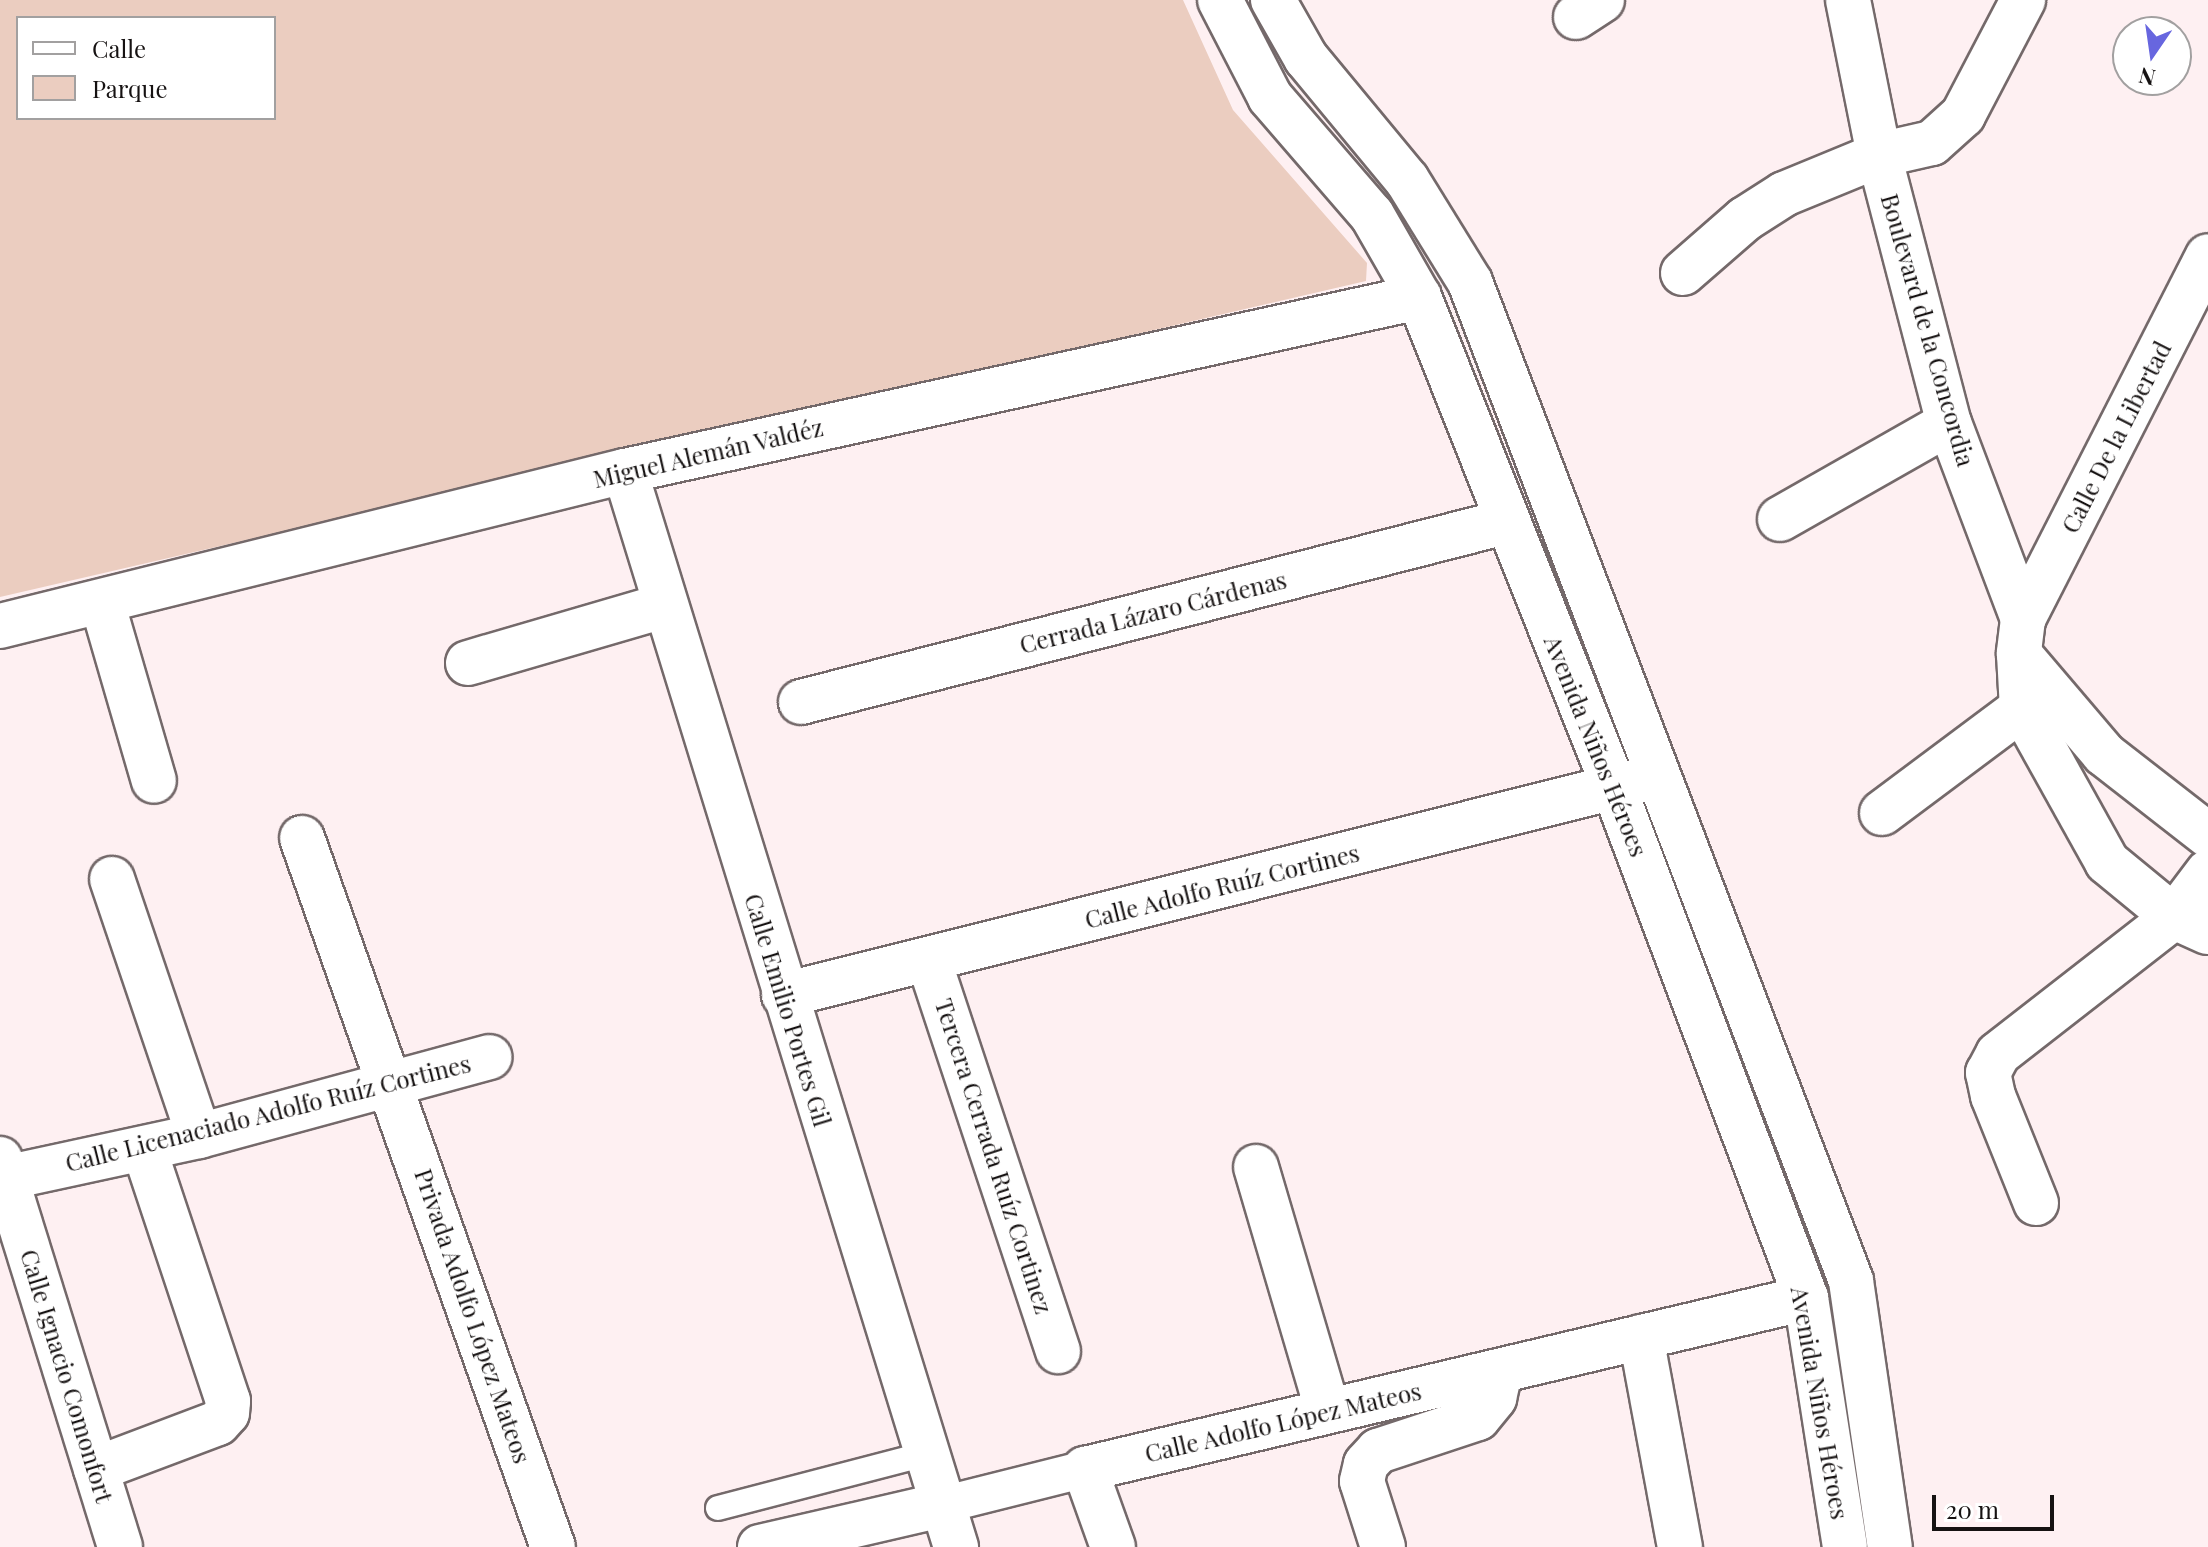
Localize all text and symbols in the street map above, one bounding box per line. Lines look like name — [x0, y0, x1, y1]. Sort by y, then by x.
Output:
legend — [16, 16, 276, 120]
north arrow — [2112, 16, 2192, 96]
text: Calle — [92, 32, 146, 64]
text: N — [2136, 61, 2158, 94]
text: Parque — [92, 72, 168, 104]
street label: Boulevard de la Concordia — [1875, 190, 1981, 470]
street label: Calle De la Libertad — [2055, 336, 2177, 538]
street label: Miguel Alemán Valdéz — [589, 412, 827, 494]
street label: Cerrada Lázaro Cárdenas — [1016, 565, 1290, 659]
street label: Avenida Niños Héroes — [1538, 631, 1654, 861]
street label: Calle Adolfo Ruíz Cortines — [1081, 838, 1363, 934]
street label: Calle Emilio Portes Gil — [739, 890, 837, 1130]
street label: Tercera Cerrada Ruíz Cortinez — [929, 995, 1059, 1317]
street label: Calle Licenaciado Adolfo Ruíz Cortines — [62, 1049, 474, 1177]
street label: Privada Adolfo López Mateos — [409, 1164, 537, 1468]
street label: Calle Ignacio Comonfort — [15, 1246, 119, 1506]
street label: Avenida Niños Héroes — [1785, 1284, 1855, 1522]
street label: Calle Adolfo López Mateos — [1142, 1376, 1424, 1468]
scale bar — [1936, 1479, 2058, 1529]
text: 20 m — [1946, 1493, 1999, 1525]

